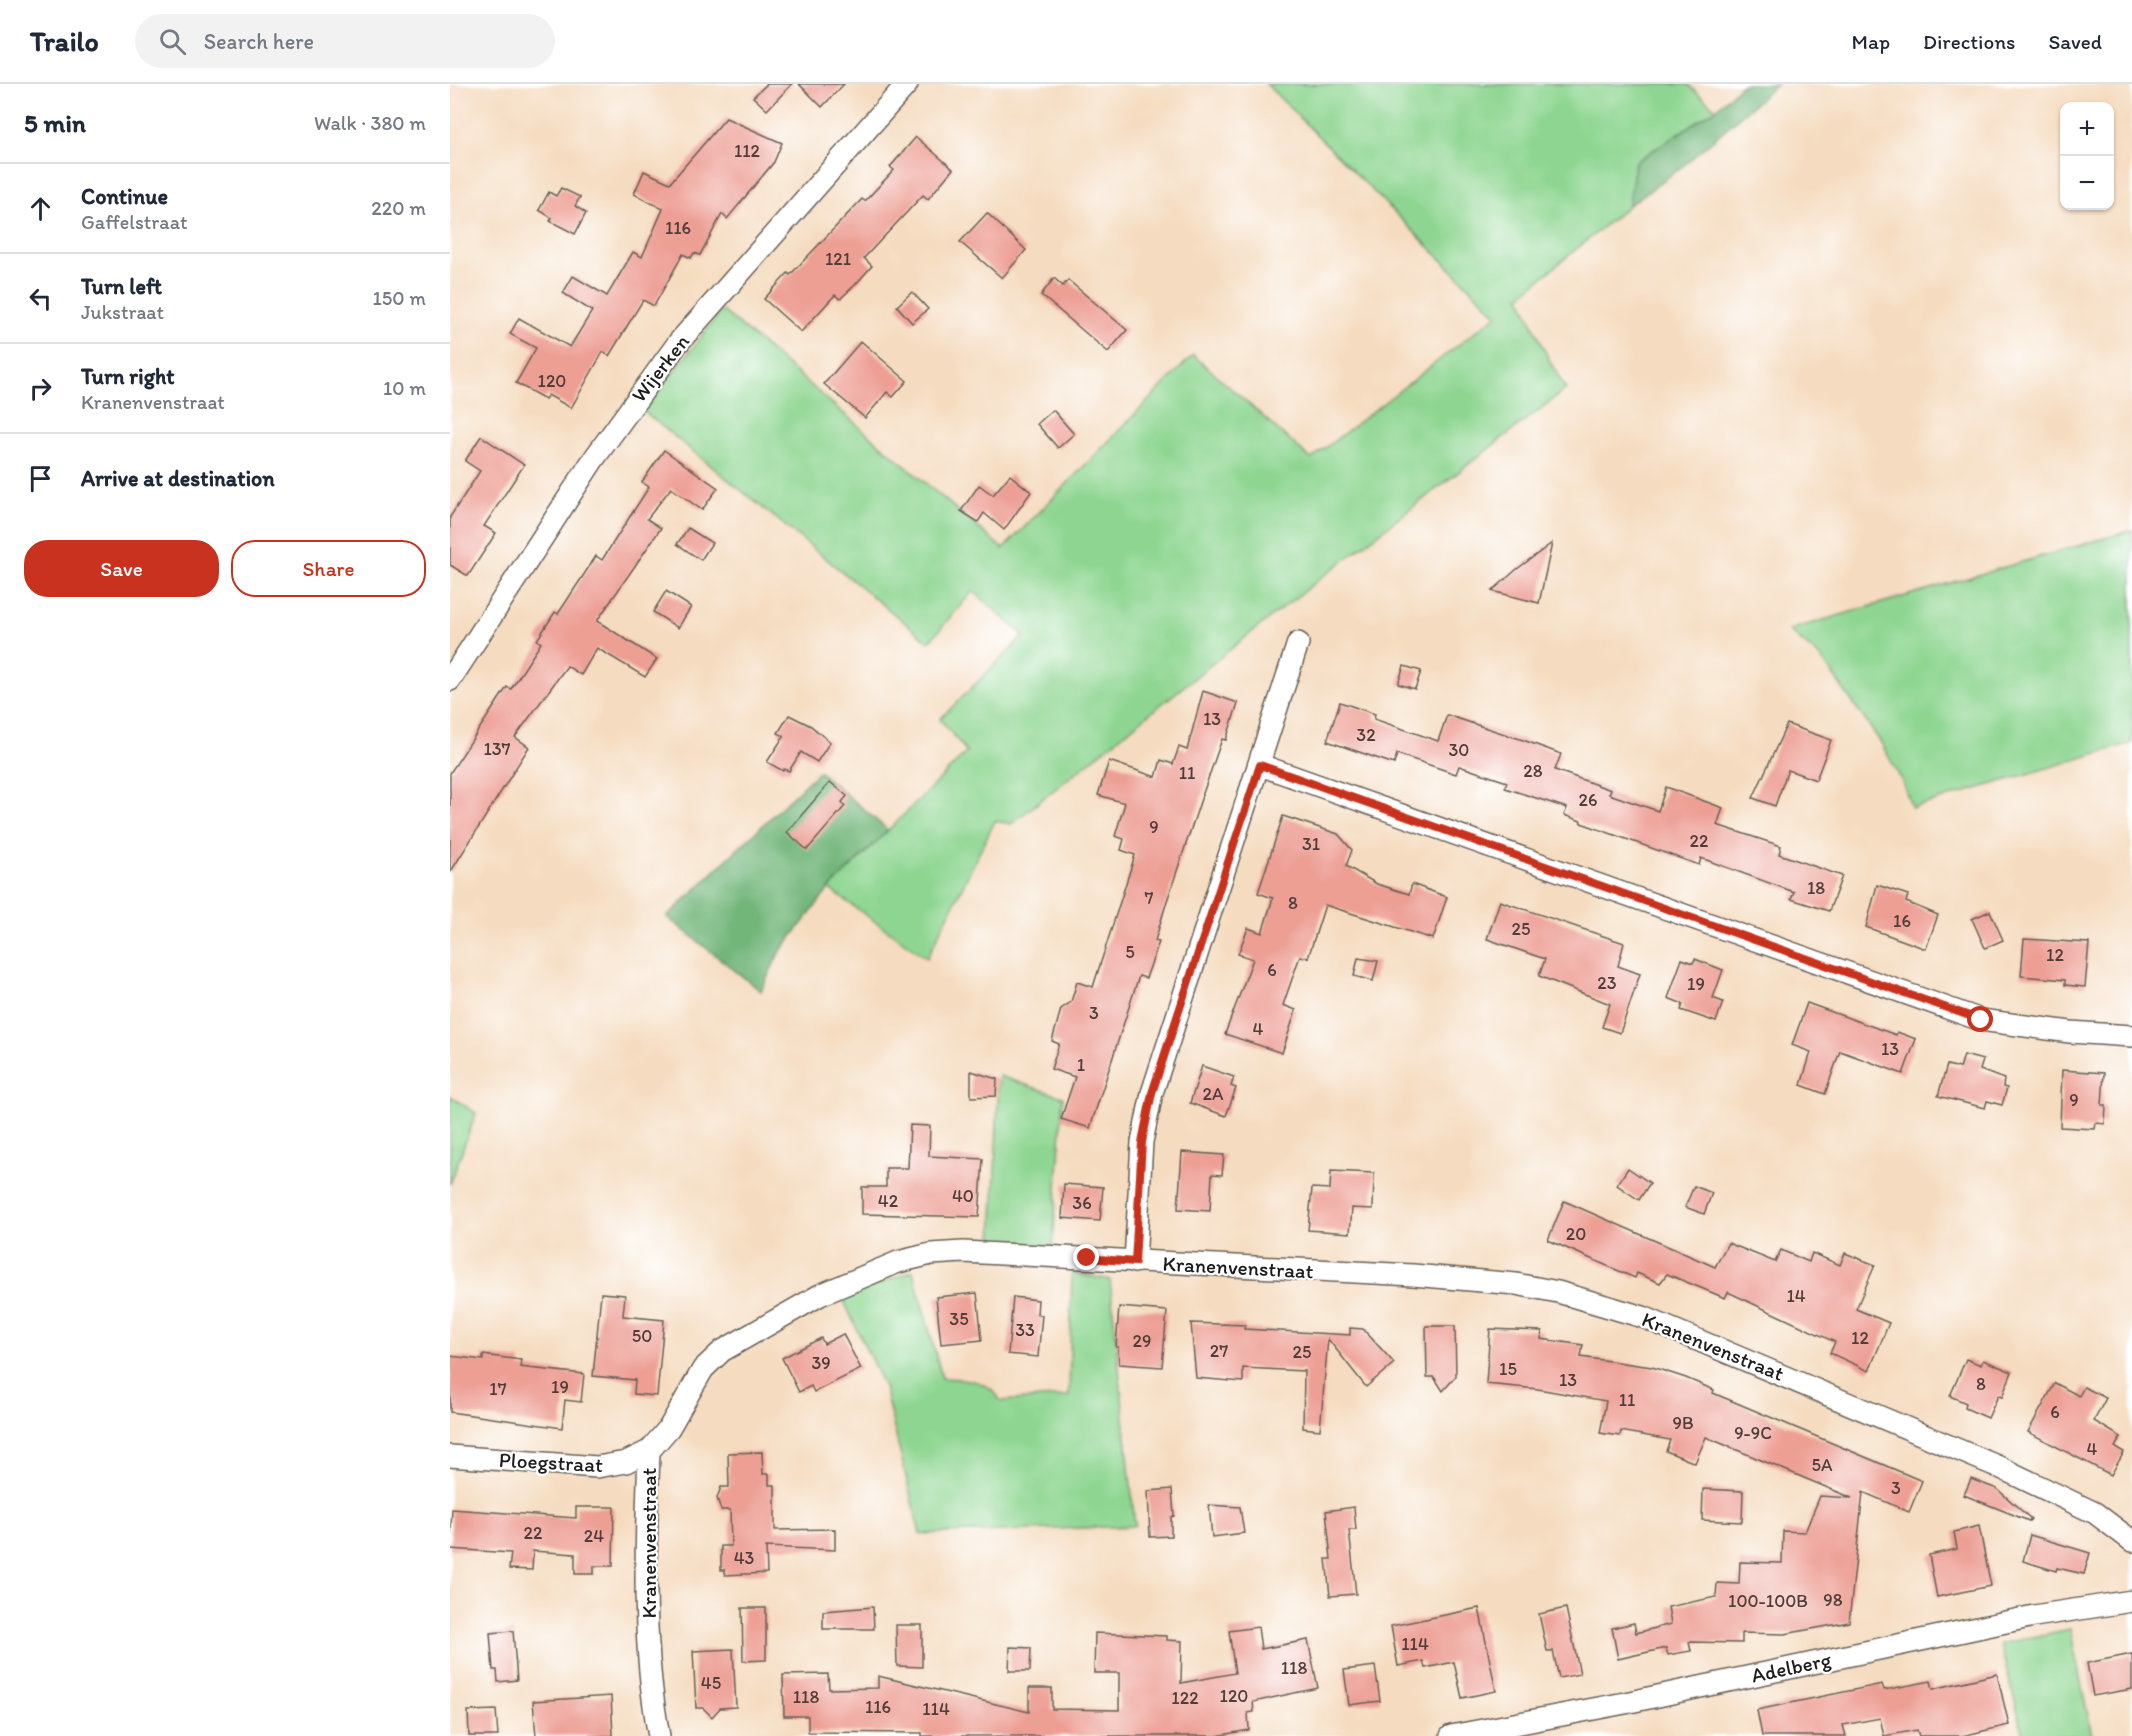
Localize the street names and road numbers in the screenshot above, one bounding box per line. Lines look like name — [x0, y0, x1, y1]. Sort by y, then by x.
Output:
street label: Wijerken — [626, 329, 694, 407]
street label: Kranenvenstraat — [1162, 1251, 1314, 1283]
street label: Kranenvenstraat — [1638, 1306, 1788, 1386]
street label: Ploegstraat — [498, 1447, 604, 1477]
street label: Kranenvenstraat — [636, 1467, 661, 1619]
street label: Adelberg — [1749, 1646, 1833, 1688]

